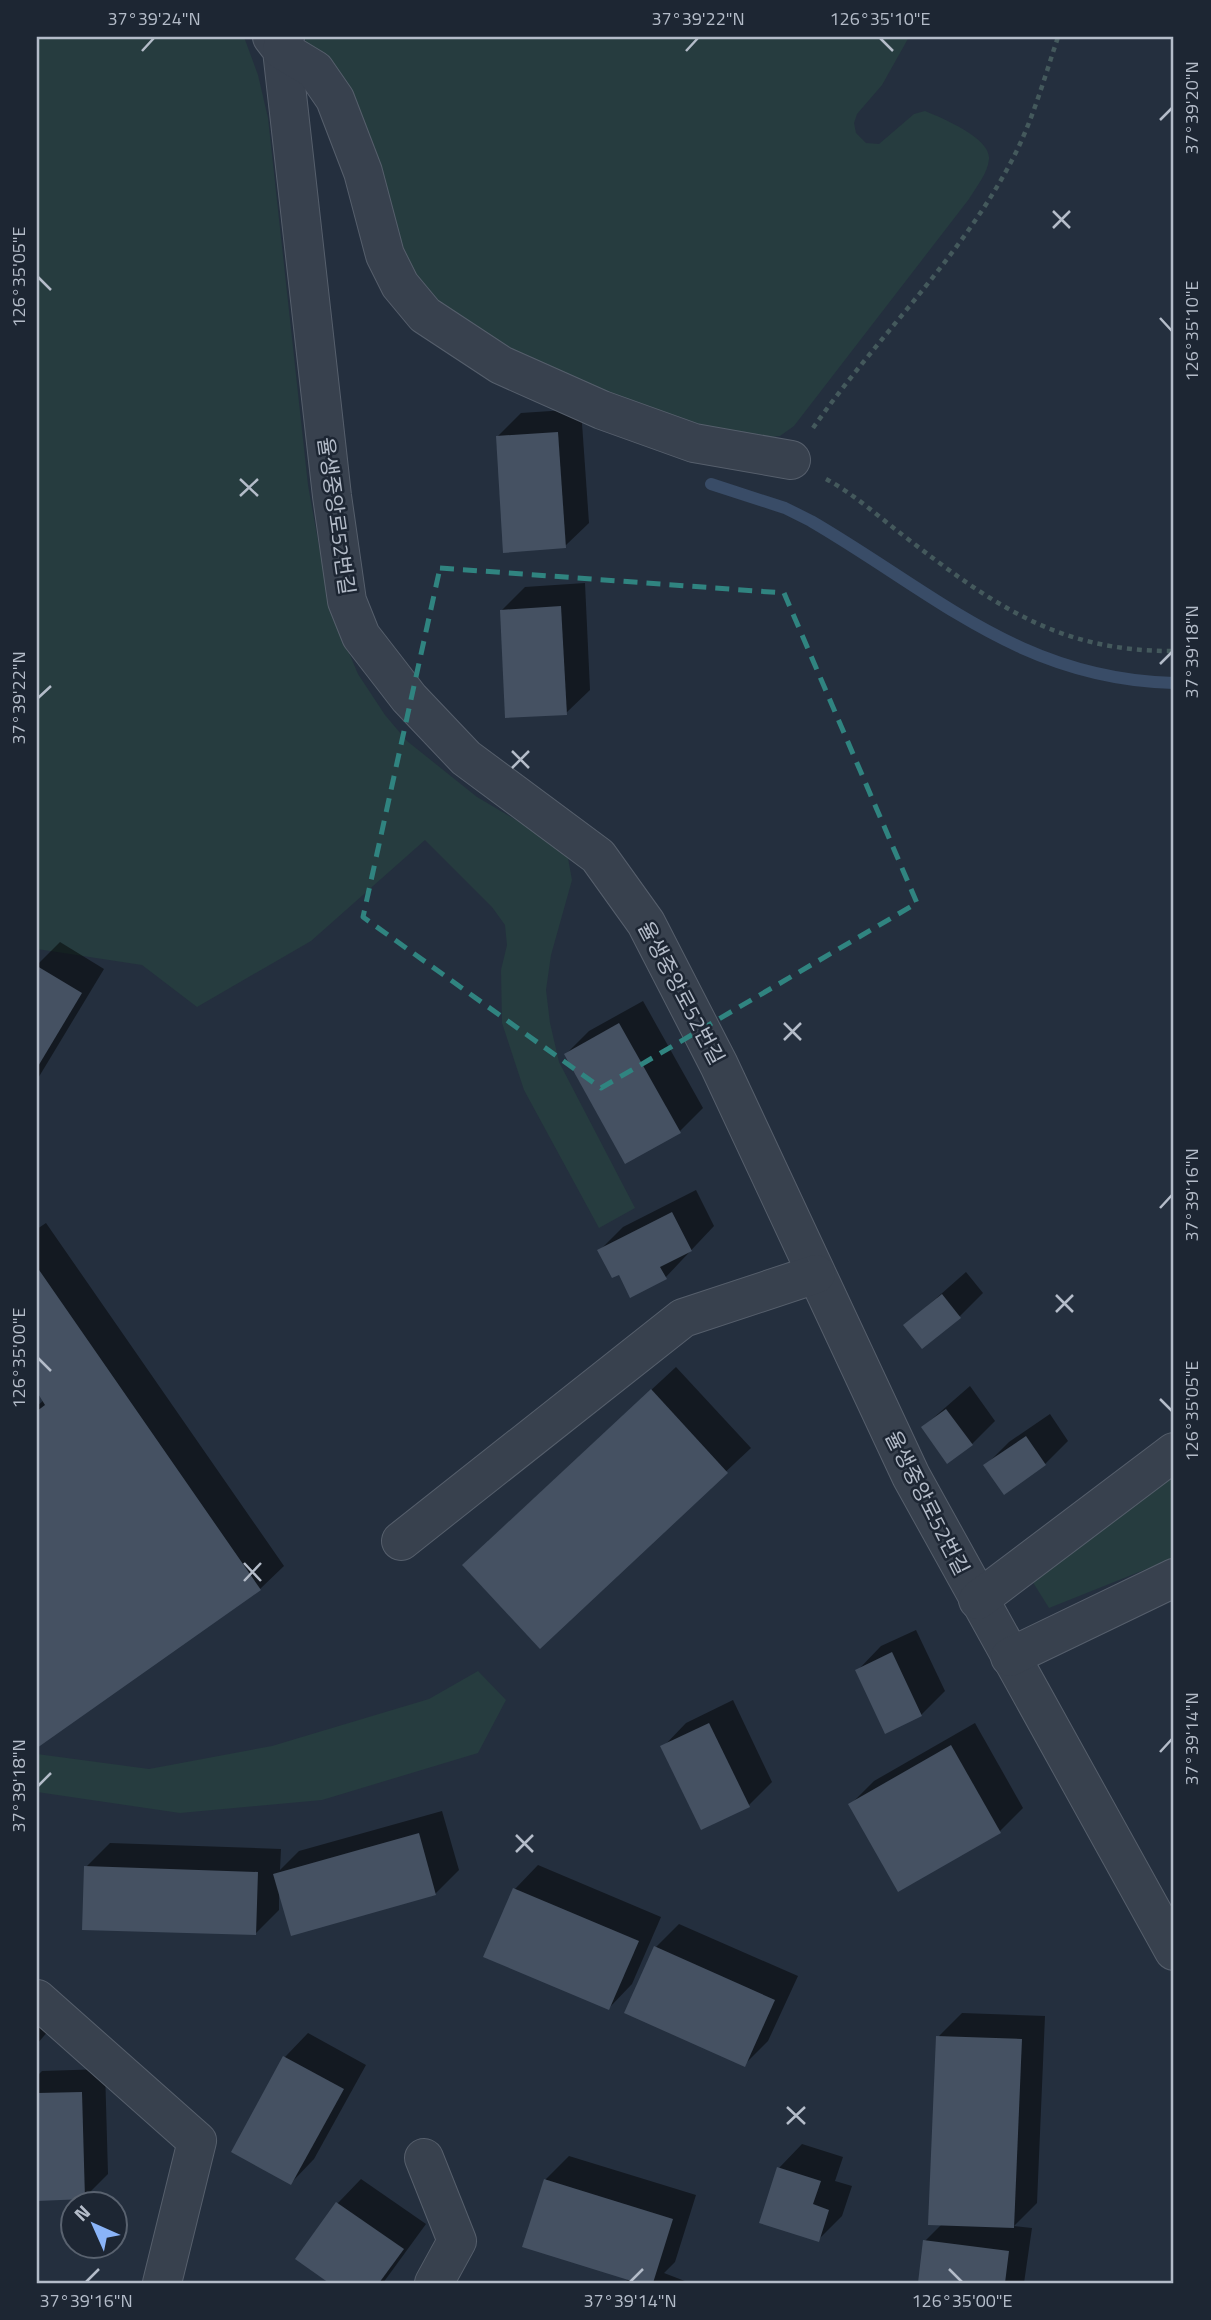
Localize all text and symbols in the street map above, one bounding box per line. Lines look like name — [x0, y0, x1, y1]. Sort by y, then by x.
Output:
text: 37°39'24"N — [107, 5, 201, 32]
text: 37°39'22"N — [651, 5, 745, 32]
text: 126°35'10"E — [829, 5, 931, 32]
text: 37°39'20"N — [1178, 61, 1205, 155]
text: 126°35'05"E — [5, 226, 32, 328]
text: 126°35'10"E — [1178, 280, 1205, 382]
street label: 율생중앙로52번길 — [310, 435, 364, 597]
text: 37°39'18"N — [1178, 605, 1205, 699]
text: 37°39'22"N — [5, 651, 32, 745]
street label: 율생중앙로52번길 — [630, 915, 733, 1070]
text: 37°39'16"N — [1178, 1148, 1205, 1242]
text: 126°35'00"E — [5, 1307, 32, 1409]
text: 126°35'05"E — [1178, 1360, 1205, 1462]
street label: 율생중앙로52번길 — [878, 1425, 978, 1581]
text: 37°39'14"N — [1178, 1692, 1205, 1786]
text: 37°39'18"N — [5, 1739, 32, 1833]
north arrow — [60, 2190, 130, 2260]
text: N — [67, 2198, 97, 2228]
text: 37°39'16"N — [39, 2287, 133, 2314]
text: 37°39'14"N — [583, 2287, 677, 2314]
text: 126°35'00"E — [911, 2287, 1013, 2314]

